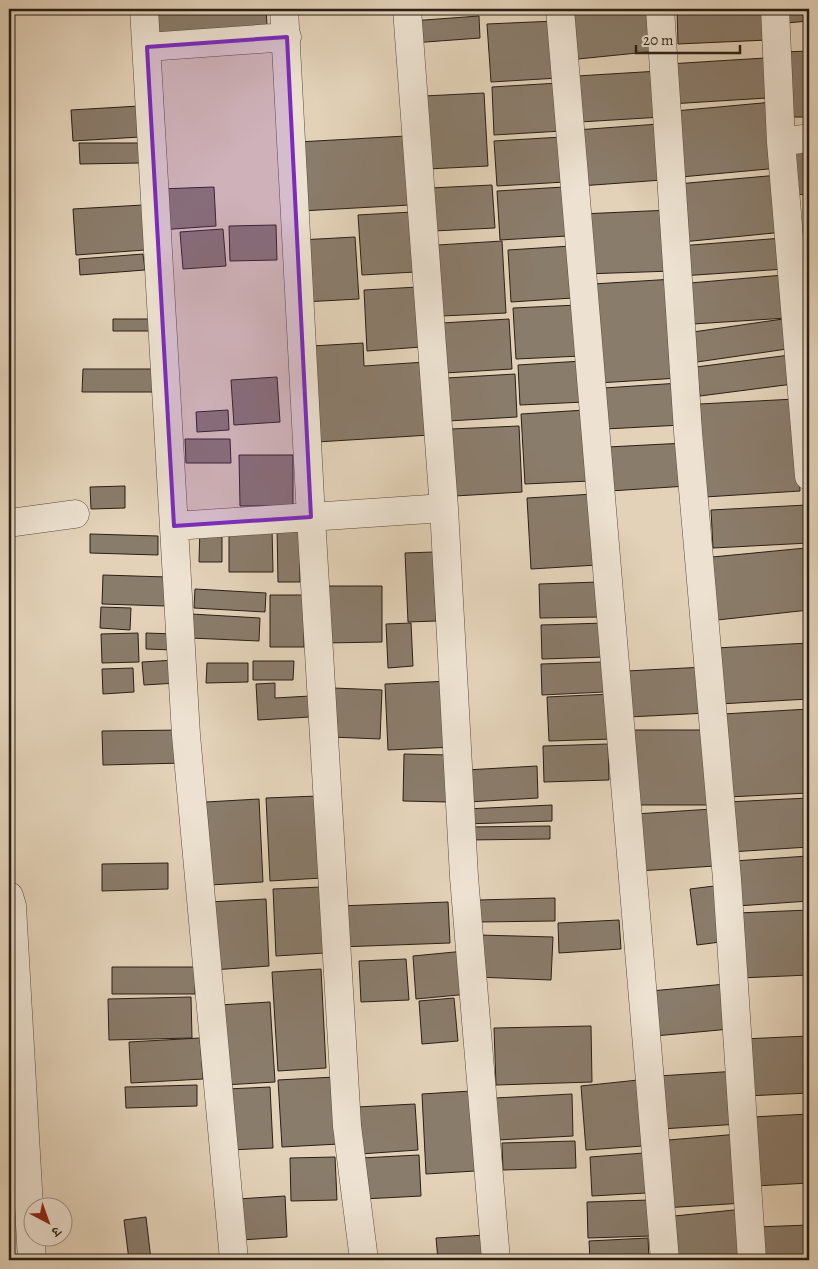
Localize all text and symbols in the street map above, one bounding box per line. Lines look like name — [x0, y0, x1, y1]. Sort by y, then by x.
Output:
scale bar — [636, 22, 739, 54]
text: 20 m — [643, 30, 674, 50]
north arrow — [22, 1196, 72, 1246]
text: उ — [47, 1221, 66, 1242]

